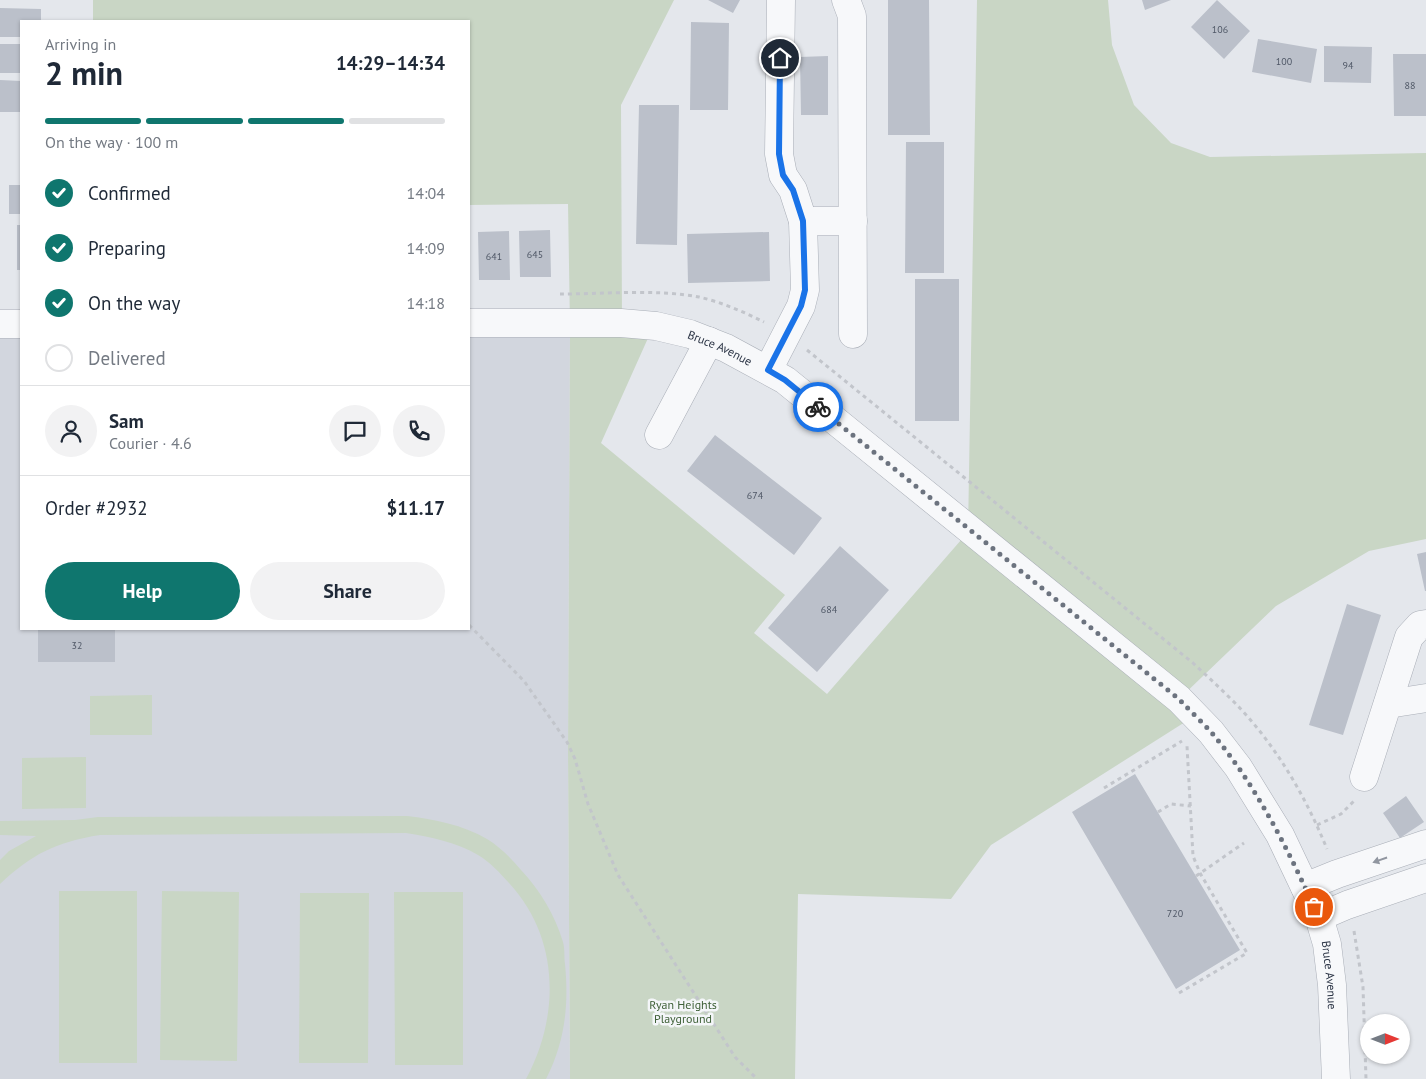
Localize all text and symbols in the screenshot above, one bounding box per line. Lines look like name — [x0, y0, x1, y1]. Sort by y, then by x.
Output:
house number: 106 — [1212, 23, 1228, 36]
text: Arriving in — [45, 34, 116, 54]
pin — [759, 37, 801, 79]
icon: home — [766, 44, 794, 72]
text: 14:29–14:34 — [336, 51, 445, 75]
text: 2 min — [45, 52, 123, 94]
house number: 100 — [1276, 55, 1293, 68]
house number: 94 — [1343, 59, 1354, 72]
house number: 88 — [1405, 79, 1415, 92]
text: On the way · 100 m — [45, 132, 178, 152]
icon: check — [45, 179, 73, 207]
text: Confirmed — [88, 181, 171, 205]
text: 14:04 — [407, 183, 445, 203]
icon: check — [45, 234, 73, 262]
text: Preparing — [88, 236, 166, 260]
text: 14:09 — [407, 238, 445, 258]
house number: 645 — [527, 248, 543, 261]
house number: 641 — [486, 250, 502, 263]
icon: check — [45, 289, 73, 317]
text: On the way — [88, 291, 180, 315]
text: 14:18 — [407, 293, 445, 313]
street label: Bruce Avenue — [686, 326, 755, 368]
text: Delivered — [88, 346, 166, 370]
courier — [793, 382, 843, 432]
icon: bike — [804, 393, 832, 421]
button: person — [45, 405, 97, 457]
button: chat — [329, 405, 381, 457]
button: phone — [393, 405, 445, 457]
text: Sam — [109, 409, 144, 433]
text: Courier · 4.6 — [109, 433, 192, 453]
house number: 674 — [747, 489, 764, 502]
text: Order #2932 — [45, 496, 148, 520]
text: $11.17 — [386, 496, 445, 520]
button: Help — [45, 562, 240, 620]
button: Share — [250, 562, 445, 620]
house number: 684 — [821, 603, 838, 616]
house number: 32 — [72, 639, 82, 652]
one-way arrow — [1372, 856, 1387, 864]
pin — [1293, 886, 1335, 928]
icon: bag — [1300, 893, 1328, 921]
house number: 720 — [1167, 907, 1184, 920]
street label: Bruce Avenue — [1319, 940, 1341, 1010]
park label: Ryan Heights Playground — [649, 997, 717, 1026]
north arrow — [1360, 1014, 1410, 1064]
map controls — [1360, 1014, 1410, 1064]

